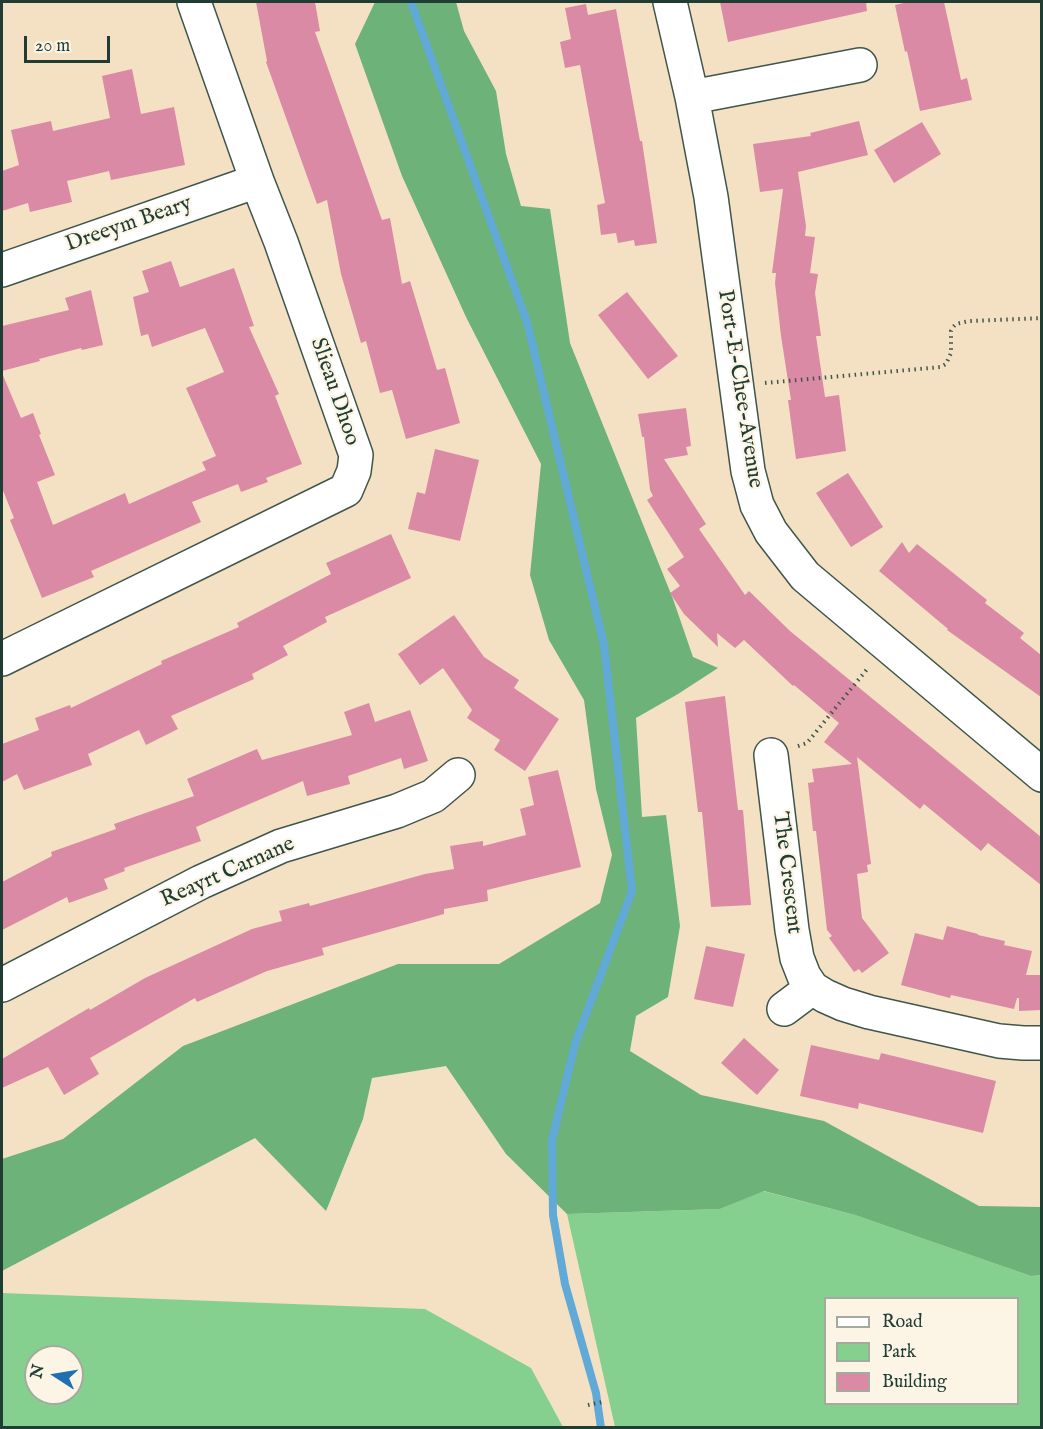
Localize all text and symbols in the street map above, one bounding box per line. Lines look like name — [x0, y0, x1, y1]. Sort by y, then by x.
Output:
scale bar — [27, 24, 112, 62]
text: 20 m — [35, 35, 70, 58]
street label: Dreeym Beary — [62, 191, 196, 259]
street label: Port-E-Chee-Avenue — [710, 288, 768, 490]
street label: Slieau Dhoo — [303, 335, 365, 449]
street label: The Crescent — [765, 810, 807, 936]
street label: Reayrt Carnane — [157, 832, 299, 914]
legend — [824, 1297, 1019, 1405]
text: Road — [882, 1311, 923, 1334]
text: Park — [882, 1341, 916, 1364]
north arrow — [24, 1345, 84, 1405]
text: N — [27, 1363, 50, 1381]
text: Building — [882, 1371, 947, 1394]

